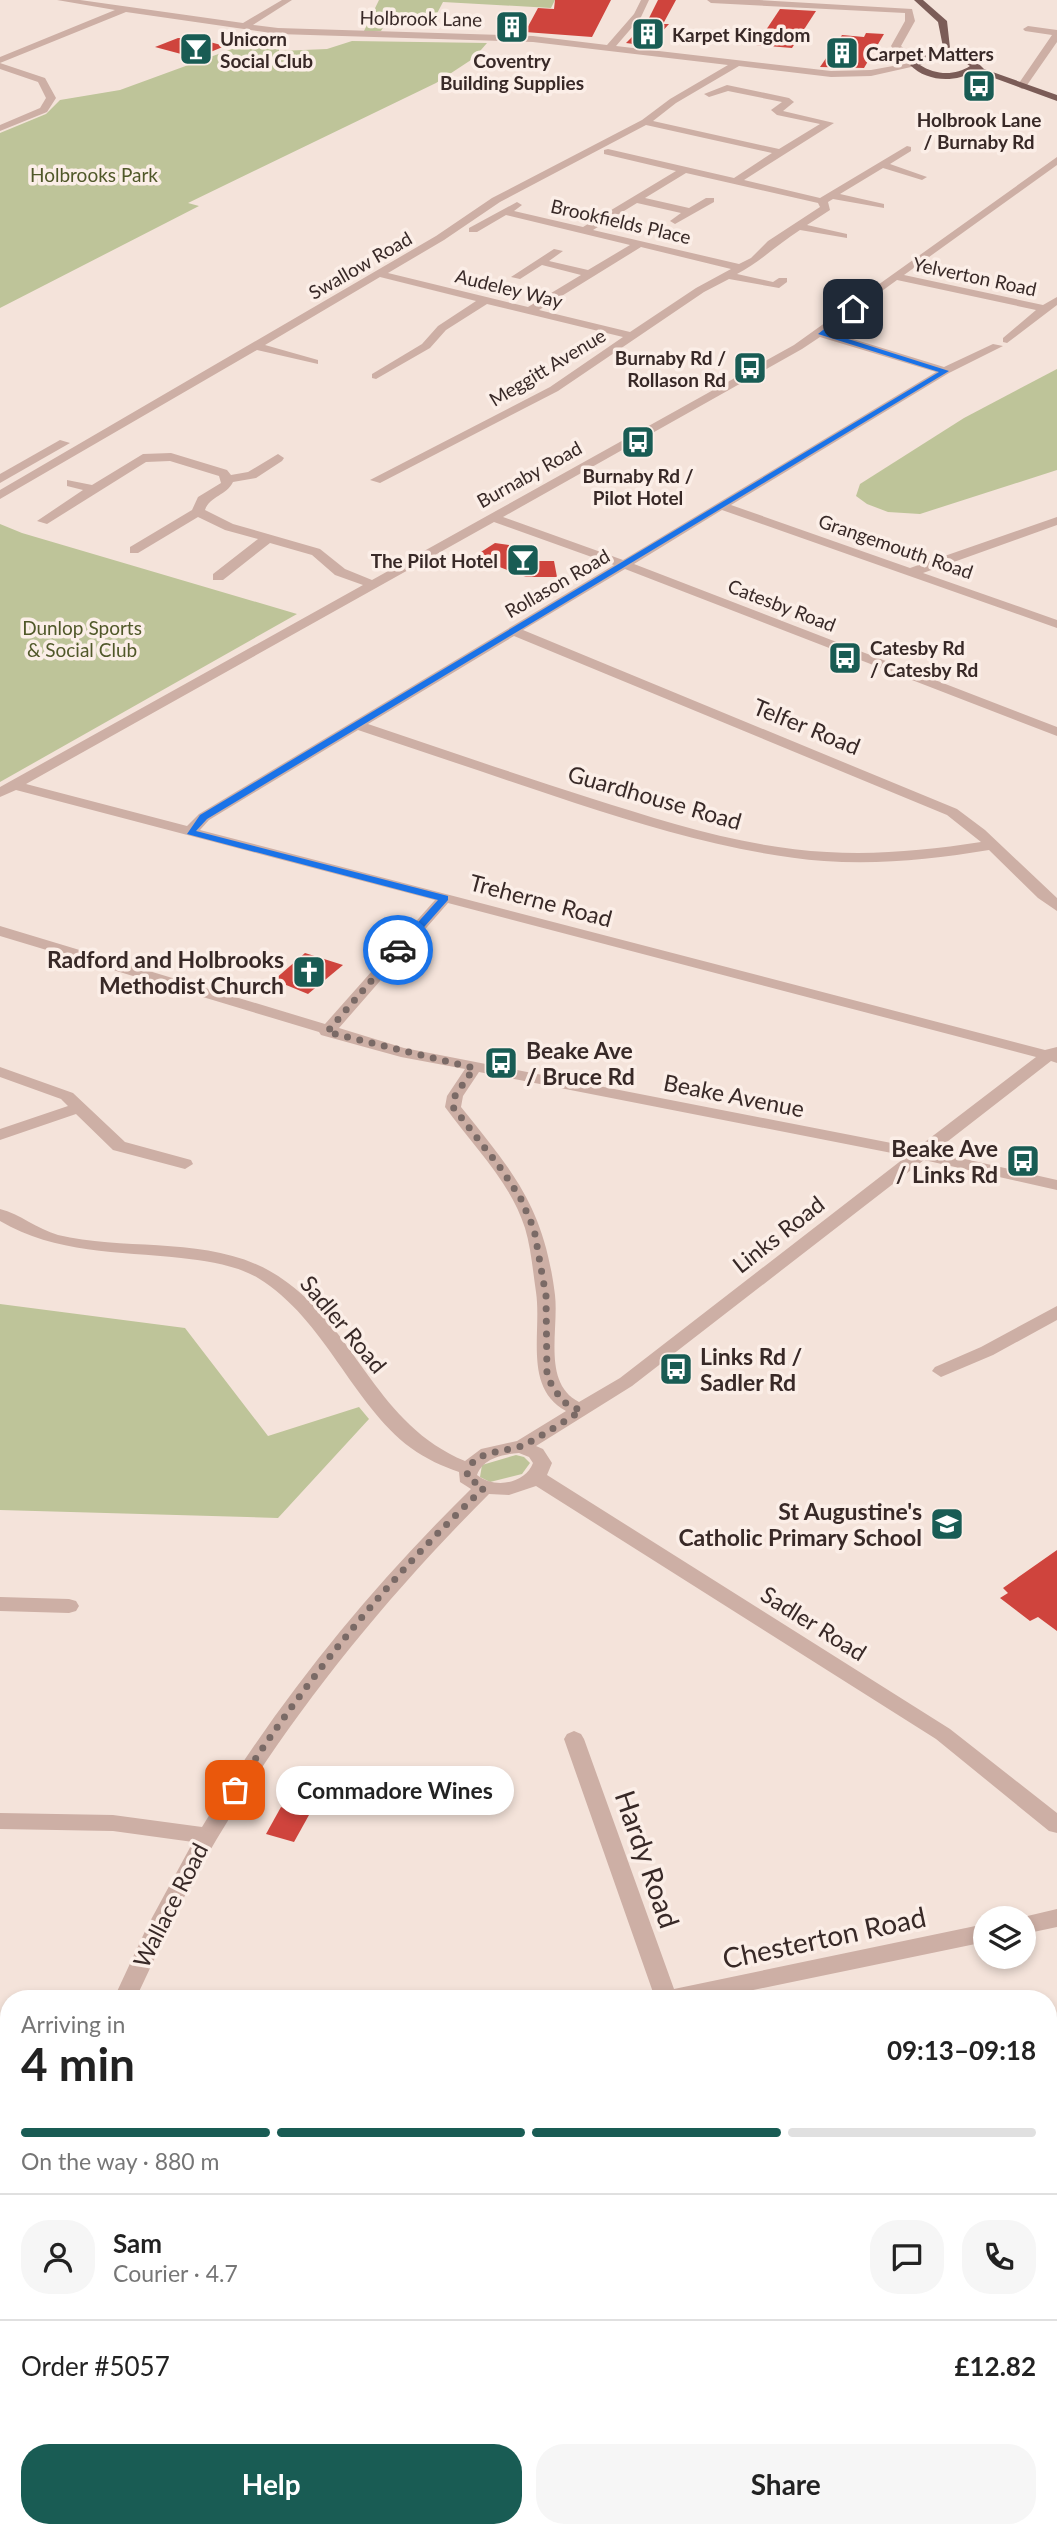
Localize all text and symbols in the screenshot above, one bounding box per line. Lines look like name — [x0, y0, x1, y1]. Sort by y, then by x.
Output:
street label: Holbrook Lane — [360, 5, 482, 31]
building icon: Coventry Building Supplies — [493, 8, 531, 46]
building icon: Karpet Kingdom — [629, 15, 667, 53]
place label: Karpet Kingdom — [672, 23, 810, 46]
place label: Unicorn Social Club — [220, 27, 313, 72]
bar icon: Unicorn Social Club — [177, 30, 215, 68]
building icon: Carpet Matters — [823, 34, 861, 72]
place label: Carpet Matters — [866, 42, 994, 65]
place label: Coventry Building Supplies — [440, 49, 584, 94]
bus stop icon: Holbrook Lane / Burnaby Rd — [960, 67, 998, 105]
place label: Holbrook Lane / Burnaby Rd — [917, 108, 1041, 153]
park label: Holbrooks Park — [30, 163, 158, 186]
street label: Brookfields Place — [549, 194, 693, 248]
street label: Swallow Road — [304, 226, 416, 304]
street label: Yelverton Road — [911, 252, 1039, 300]
street label: Audeley Way — [453, 264, 565, 312]
pin — [823, 279, 883, 339]
icon: home — [834, 290, 872, 328]
street label: Meggitt Avenue — [485, 323, 609, 411]
place label: Burnaby Rd / Rollason Rd — [615, 346, 726, 391]
bus stop icon: Burnaby Rd / Rollason Rd — [731, 349, 769, 387]
bus stop icon: Burnaby Rd / Pilot Hotel — [619, 423, 657, 461]
street label: Burnaby Road — [473, 436, 585, 512]
place label: Burnaby Rd / Pilot Hotel — [582, 464, 694, 509]
street label: Grangemouth Road — [816, 509, 976, 583]
bar icon: The Pilot Hotel — [504, 541, 542, 579]
street label: Rollason Road — [501, 544, 613, 622]
place label: The Pilot Hotel — [371, 549, 498, 572]
street label: Catesby Road — [725, 574, 839, 636]
park label: Dunlop Sports & Social Club — [22, 616, 142, 661]
place label: Catesby Rd / Catesby Rd — [870, 636, 978, 681]
bus stop icon: Catesby Rd / Catesby Rd — [826, 639, 864, 677]
street label: Telfer Road — [749, 692, 865, 760]
street label: Guardhouse Road — [565, 759, 745, 835]
street label: Treherne Road — [467, 868, 615, 932]
courier — [363, 915, 433, 985]
icon: car — [379, 931, 417, 969]
place label: Radford and Holbrooks Methodist Church — [47, 945, 284, 999]
church icon: Radford and Holbrooks Methodist Church — [290, 953, 328, 991]
place label: Beake Ave / Bruce Rd — [526, 1036, 635, 1090]
bus stop icon: Beake Ave / Bruce Rd — [482, 1044, 520, 1082]
street label: Beake Avenue — [661, 1068, 807, 1122]
place label: Beake Ave / Links Rd — [891, 1134, 998, 1188]
bus stop icon: Beake Ave / Links Rd — [1004, 1142, 1042, 1180]
street label: Links Road — [727, 1190, 829, 1278]
street label: Sadler Road — [295, 1269, 393, 1379]
place label: Links Rd / Sadler Rd — [700, 1342, 803, 1396]
bus stop icon: Links Rd / Sadler Rd — [657, 1350, 695, 1388]
place label: St Augustine's Catholic Primary School — [678, 1497, 922, 1551]
school or university icon: St Augustine's Catholic Primary School — [928, 1505, 966, 1543]
street label: Sadler Road — [756, 1580, 872, 1666]
pin — [205, 1760, 265, 1820]
callout: Commadore Wines — [277, 1766, 515, 1814]
icon: bag — [216, 1771, 254, 1809]
text: Commadore Wines — [297, 1776, 493, 1804]
street label: Hardy Road — [609, 1786, 687, 1932]
street label: Wallace Road — [127, 1838, 213, 1972]
street label: Chesterton Road — [719, 1899, 929, 1975]
map controls — [973, 1906, 1036, 1969]
button: layers — [973, 1906, 1036, 1969]
text: Arriving in — [21, 2010, 125, 2038]
text: 09:13–09:18 — [887, 2034, 1036, 2066]
text: 4 min — [21, 2036, 135, 2091]
text: On the way · 880 m — [21, 2147, 220, 2175]
button: person — [21, 2220, 95, 2294]
button: chat — [870, 2220, 944, 2294]
button: phone — [962, 2220, 1036, 2294]
text: Sam — [113, 2227, 162, 2259]
text: Courier · 4.7 — [113, 2259, 238, 2287]
text: Order #5057 — [21, 2350, 170, 2382]
text: £12.82 — [954, 2350, 1036, 2382]
button: Help — [21, 2444, 522, 2524]
button: Share — [536, 2444, 1036, 2524]

